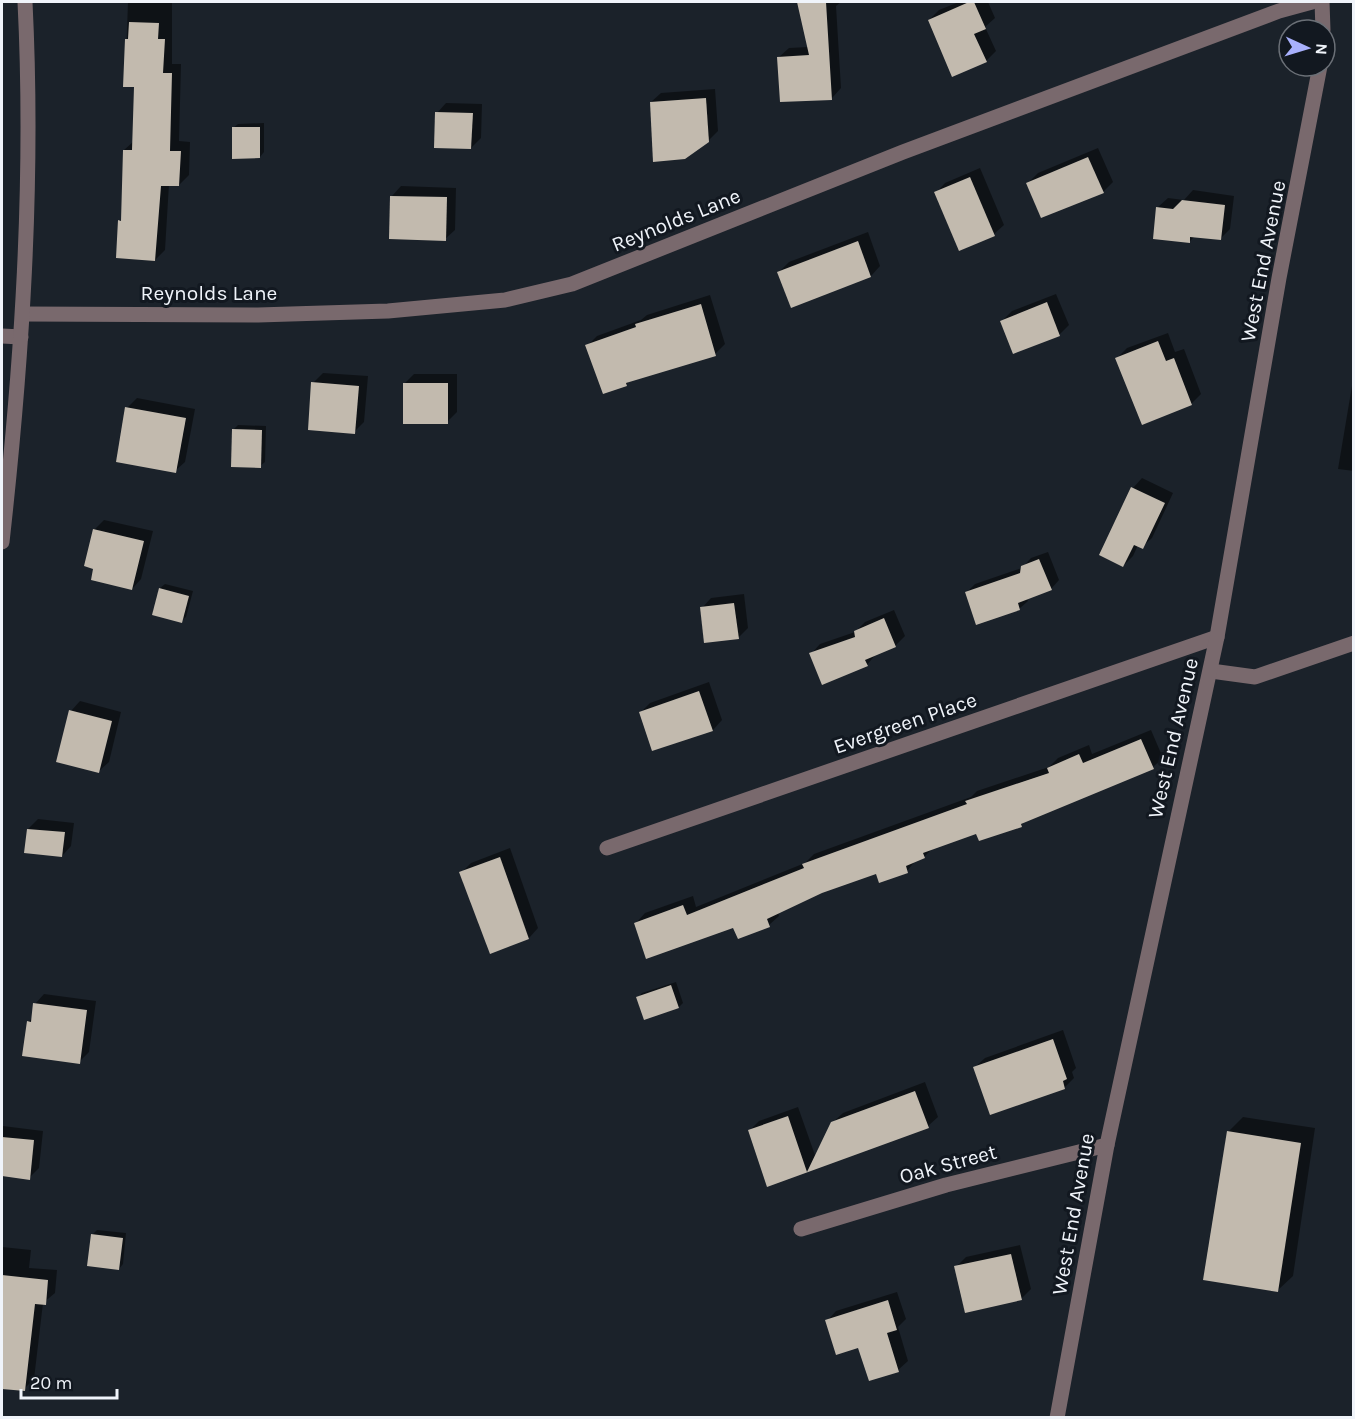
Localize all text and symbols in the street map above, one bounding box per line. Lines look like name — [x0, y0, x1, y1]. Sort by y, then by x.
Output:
north arrow — [1277, 18, 1337, 78]
text: N — [1312, 43, 1331, 55]
street label: West End Avenue — [1236, 178, 1290, 344]
street label: Reynolds Lane — [608, 183, 744, 257]
street label: Reynolds Lane — [141, 281, 277, 305]
street label: West End Avenue — [1143, 655, 1203, 821]
street label: Evergreen Place — [830, 687, 980, 759]
street label: West End Avenue — [1047, 1131, 1099, 1297]
street label: Oak Street — [897, 1139, 999, 1188]
scale bar — [21, 1362, 117, 1400]
text: 20 m — [30, 1372, 72, 1394]

